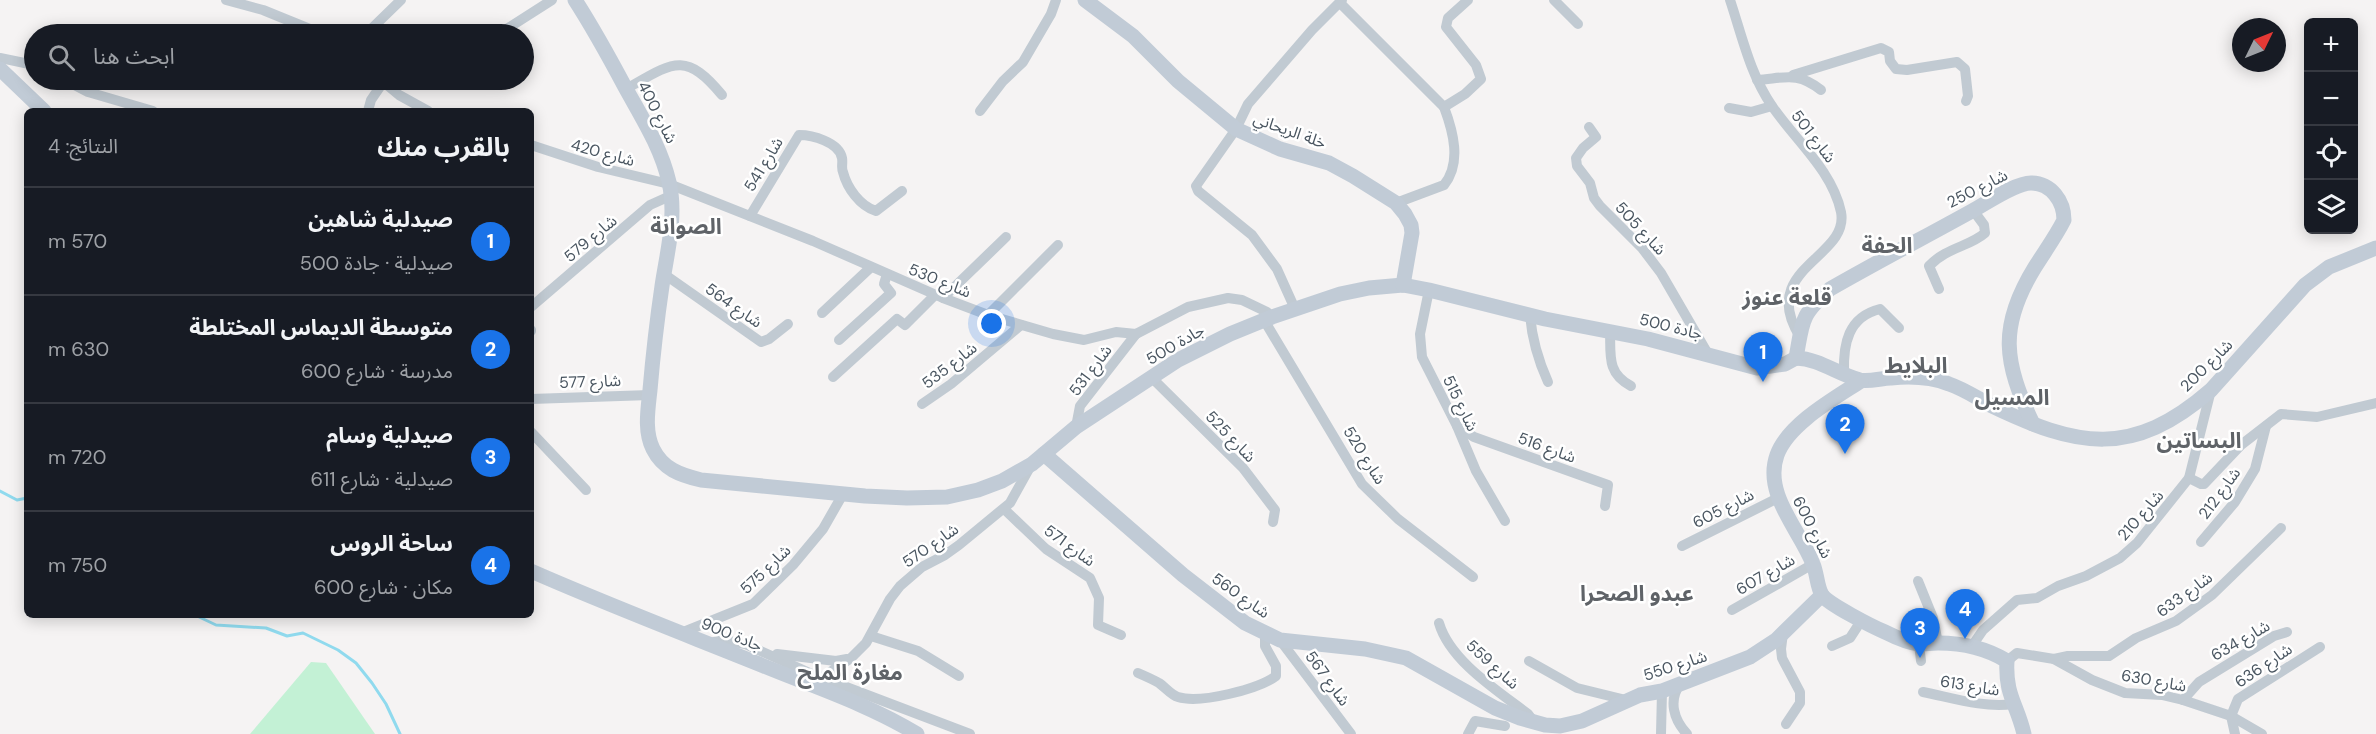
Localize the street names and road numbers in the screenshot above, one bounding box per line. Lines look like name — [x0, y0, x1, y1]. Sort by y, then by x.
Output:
street label: شارع 400 — [631, 78, 682, 148]
street label: شارع 501 — [1785, 106, 1841, 168]
street label: خلة الريحاني — [1250, 108, 1329, 155]
street label: شارع 541 — [739, 133, 790, 196]
street label: شارع 420 — [568, 134, 637, 173]
street label: شارع 250 — [1943, 164, 2012, 214]
street label: شارع 505 — [1609, 197, 1671, 261]
street label: شارع 579 — [559, 210, 623, 268]
street label: شارع 530 — [905, 258, 974, 304]
street label: شارع 564 — [700, 278, 766, 334]
street label: جادة 500 — [1637, 309, 1705, 344]
street label: جادة 500 — [1142, 319, 1208, 370]
street label: شارع 200 — [2175, 334, 2239, 398]
street label: شارع 535 — [917, 337, 982, 395]
street label: شارع 531 — [1064, 340, 1118, 402]
street label: شارع 577 — [559, 370, 621, 395]
street label: شارع 515 — [1436, 372, 1483, 436]
street label: شارع 525 — [1199, 406, 1260, 468]
street label: شارع 520 — [1337, 422, 1391, 489]
street label: شارع 516 — [1514, 427, 1579, 470]
street label: شارع 212 — [2194, 463, 2247, 524]
street label: شارع 605 — [1689, 484, 1758, 535]
street label: شارع 210 — [2113, 486, 2170, 546]
street label: شارع 600 — [1786, 492, 1837, 563]
street label: شارع 570 — [898, 518, 964, 574]
street label: شارع 571 — [1039, 520, 1100, 573]
street label: شارع 575 — [735, 540, 797, 600]
street label: شارع 607 — [1732, 549, 1800, 601]
street label: شارع 633 — [2152, 567, 2218, 623]
street label: شارع 560 — [1206, 568, 1274, 625]
street label: جادة 900 — [698, 613, 766, 656]
street label: شارع 634 — [2207, 615, 2275, 667]
street label: شارع 559 — [1460, 635, 1524, 695]
street label: شارع 636 — [2230, 639, 2297, 694]
street label: شارع 550 — [1641, 645, 1710, 688]
street label: شارع 567 — [1299, 646, 1355, 711]
street label: شارع 630 — [2119, 664, 2188, 699]
street label: شارع 613 — [1938, 670, 2001, 703]

